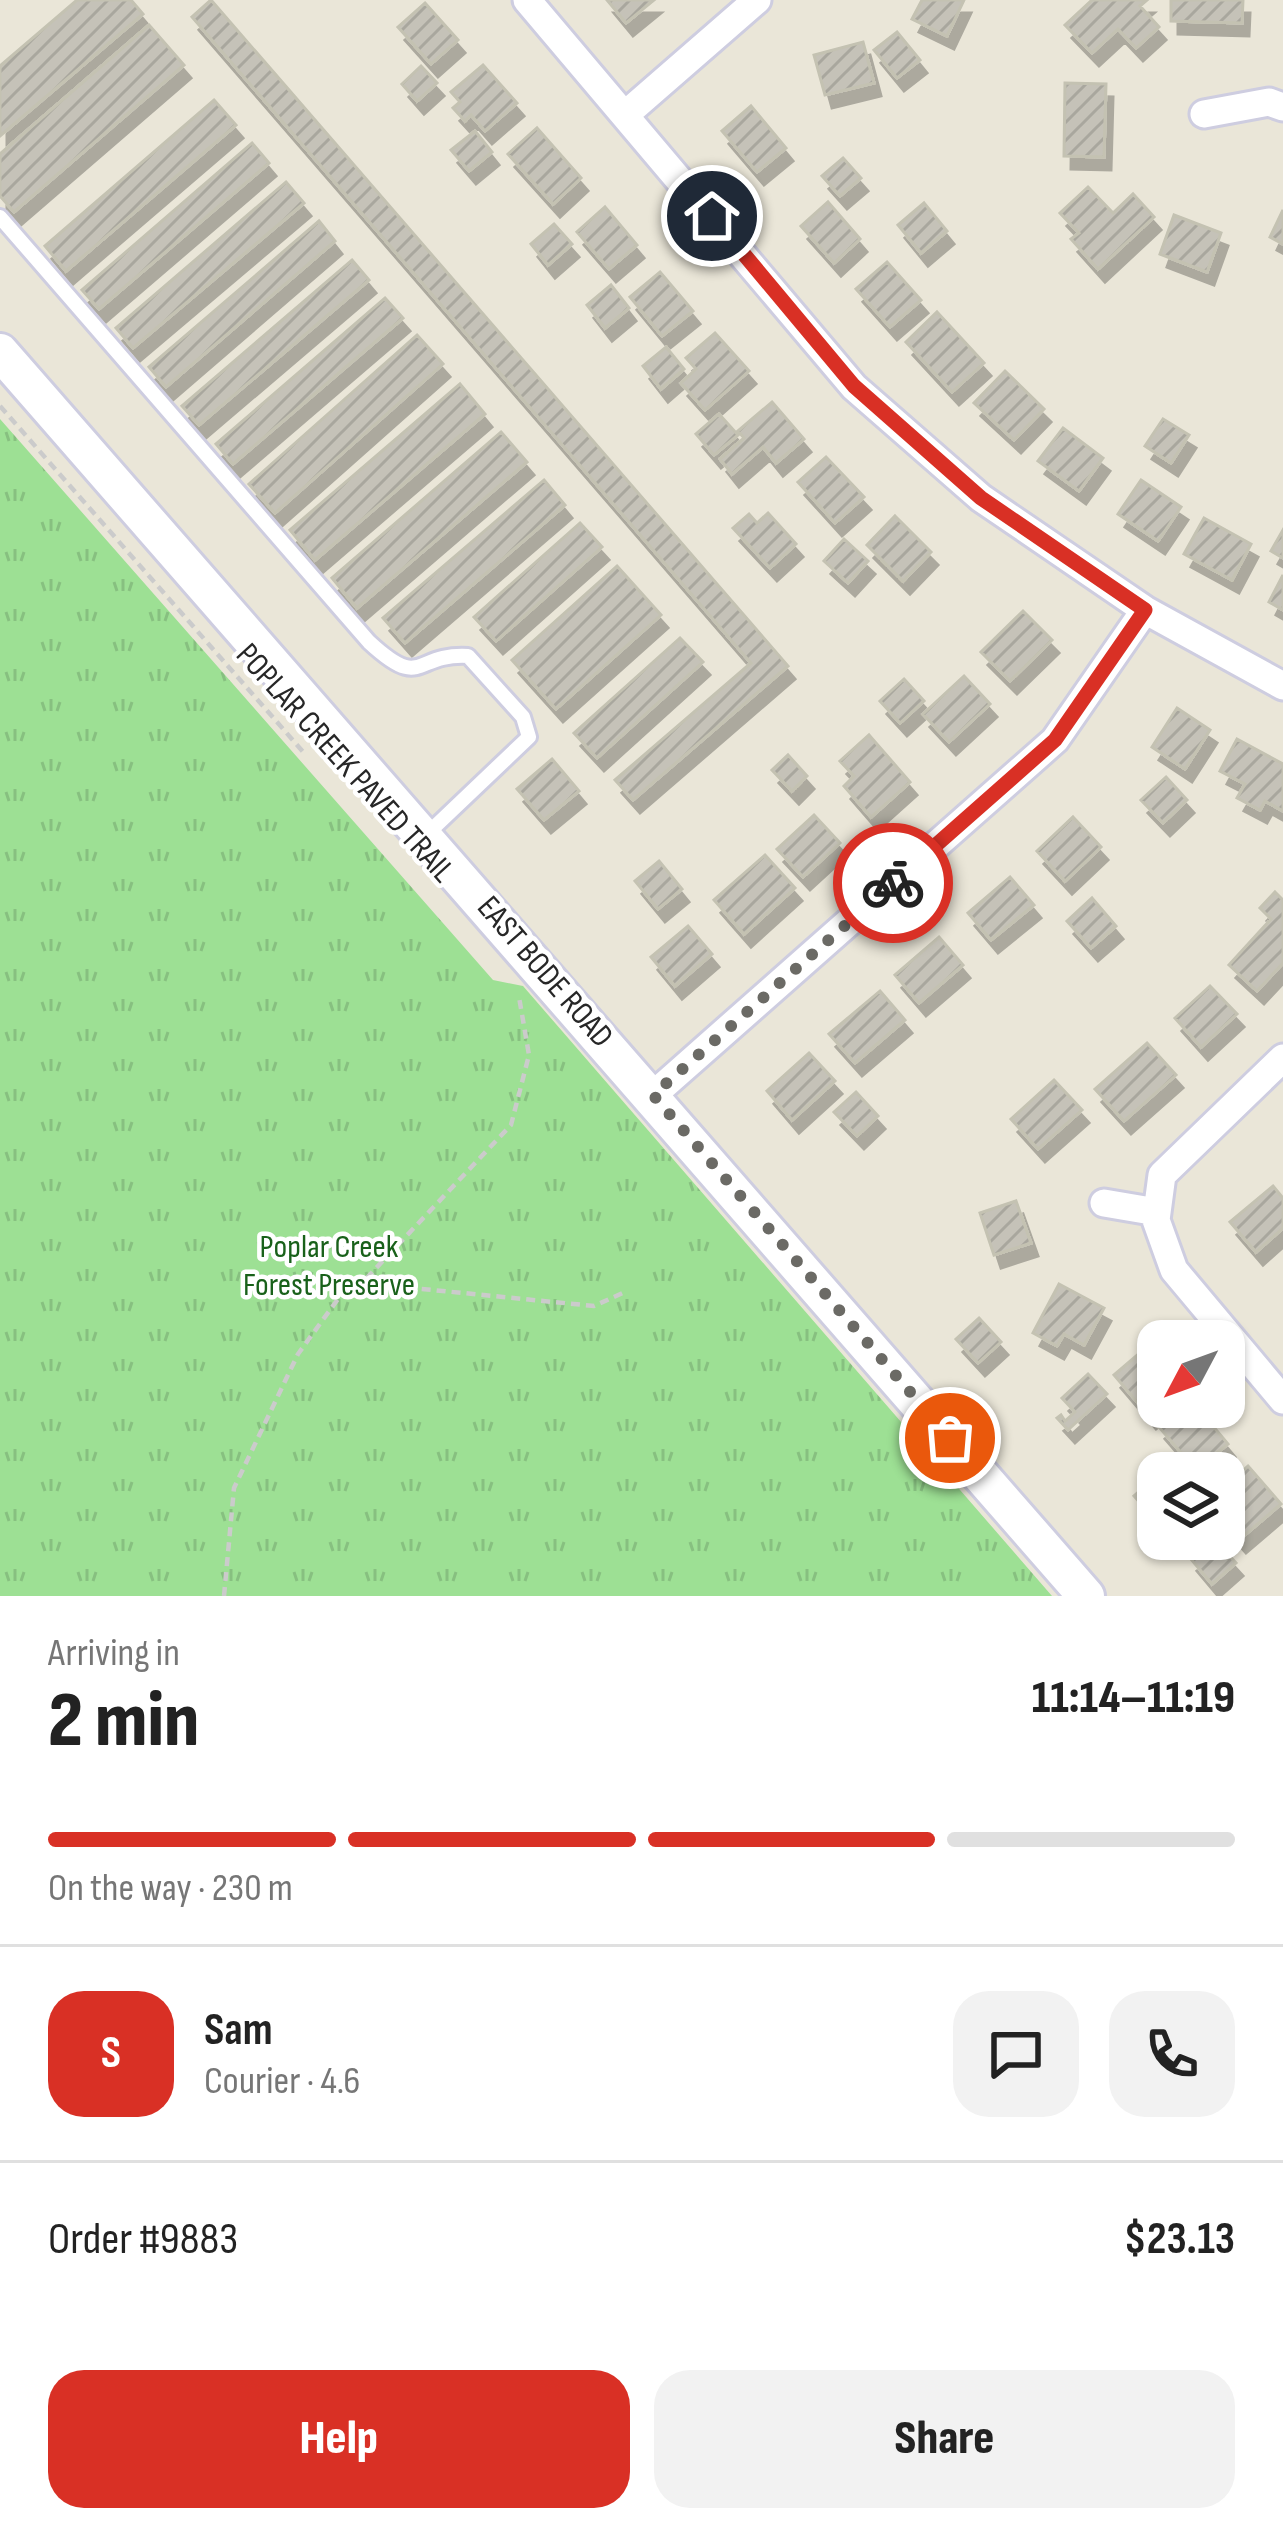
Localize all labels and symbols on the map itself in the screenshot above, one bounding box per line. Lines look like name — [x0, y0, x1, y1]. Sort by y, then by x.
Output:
pin — [661, 165, 763, 267]
street label: POPLAR CREEK PAVED TRAIL — [227, 635, 463, 891]
courier — [833, 823, 953, 943]
street label: EAST BODE ROAD — [468, 888, 622, 1056]
park label: Poplar Creek Forest Preserve — [243, 1227, 415, 1305]
north arrow — [1137, 1320, 1245, 1428]
pin — [899, 1387, 1001, 1489]

